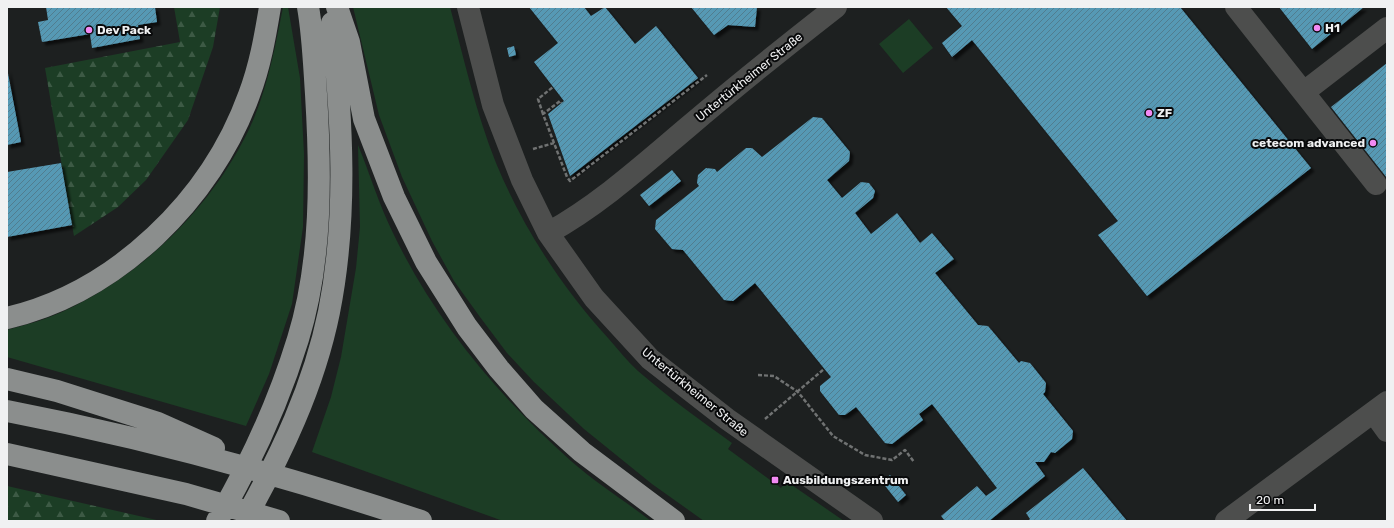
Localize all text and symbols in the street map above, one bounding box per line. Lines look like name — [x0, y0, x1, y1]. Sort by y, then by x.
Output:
place label: H1 — [1325, 21, 1340, 35]
place label: Dev Pack — [97, 23, 151, 37]
marker: H1 — [1312, 23, 1322, 33]
marker: Dev Pack — [84, 25, 94, 35]
street label: Untertürkheimer Straße — [693, 30, 805, 124]
place label: ZF — [1157, 106, 1172, 120]
marker: ZF — [1144, 108, 1154, 118]
place label: cetecom advanced — [1252, 136, 1365, 150]
marker: cetecom advanced — [1368, 138, 1378, 148]
street label: Untertürkheimer Straße — [639, 345, 751, 439]
place label: Ausbildungszentrum — [783, 473, 909, 487]
marker: Ausbildungszentrum — [770, 475, 780, 485]
scale bar — [1250, 486, 1315, 512]
text: 20 m — [1256, 493, 1284, 507]

